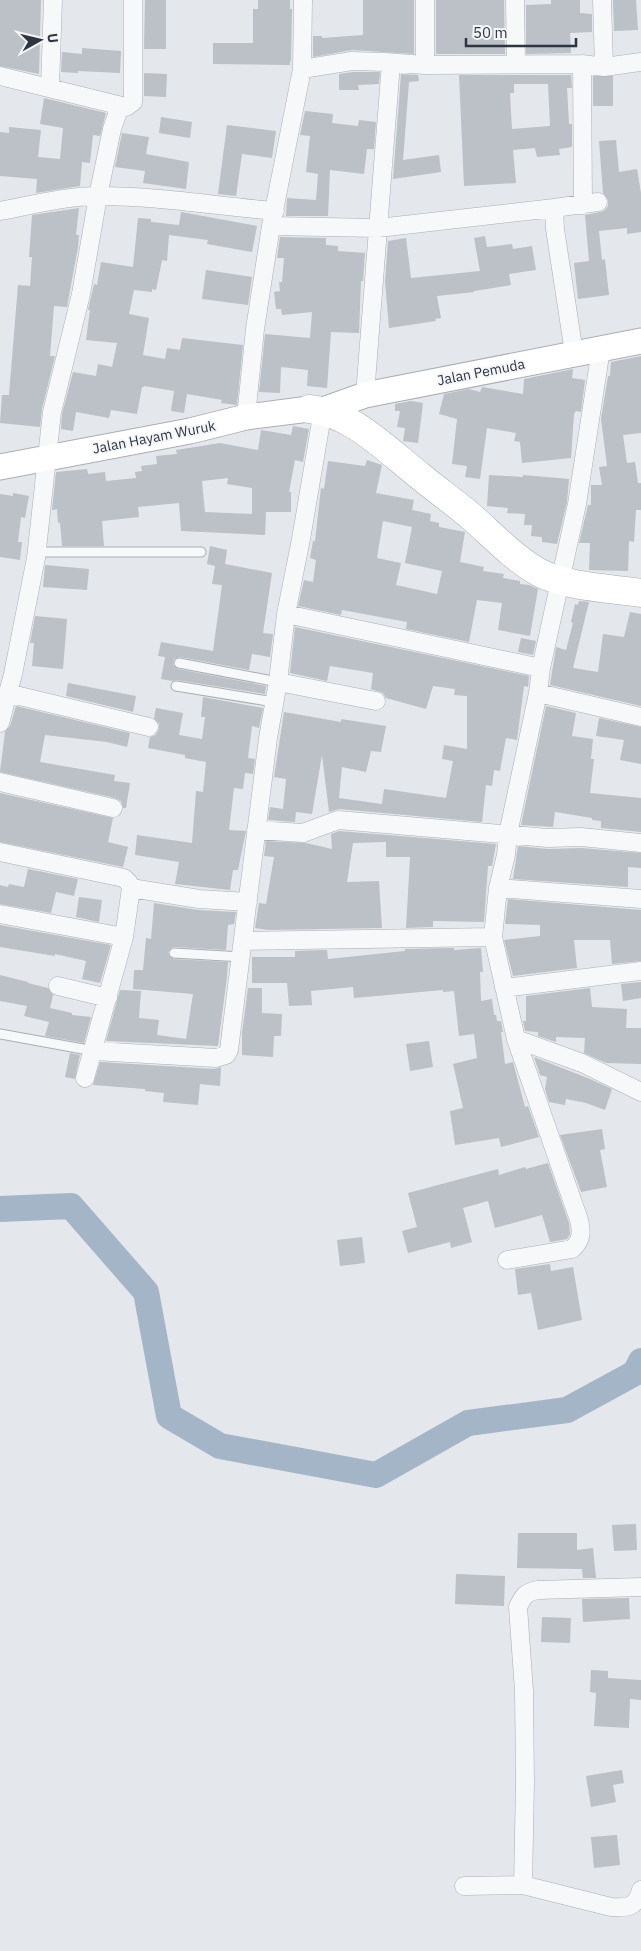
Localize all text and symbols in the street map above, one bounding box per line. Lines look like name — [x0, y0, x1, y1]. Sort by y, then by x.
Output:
north arrow — [15, 15, 65, 65]
scale bar — [466, 15, 576, 47]
text: 50 m — [473, 23, 508, 42]
text: U — [43, 32, 62, 44]
street label: Jalan Pemuda — [436, 355, 527, 389]
street label: Jalan Hayam Wuruk — [91, 416, 218, 458]

